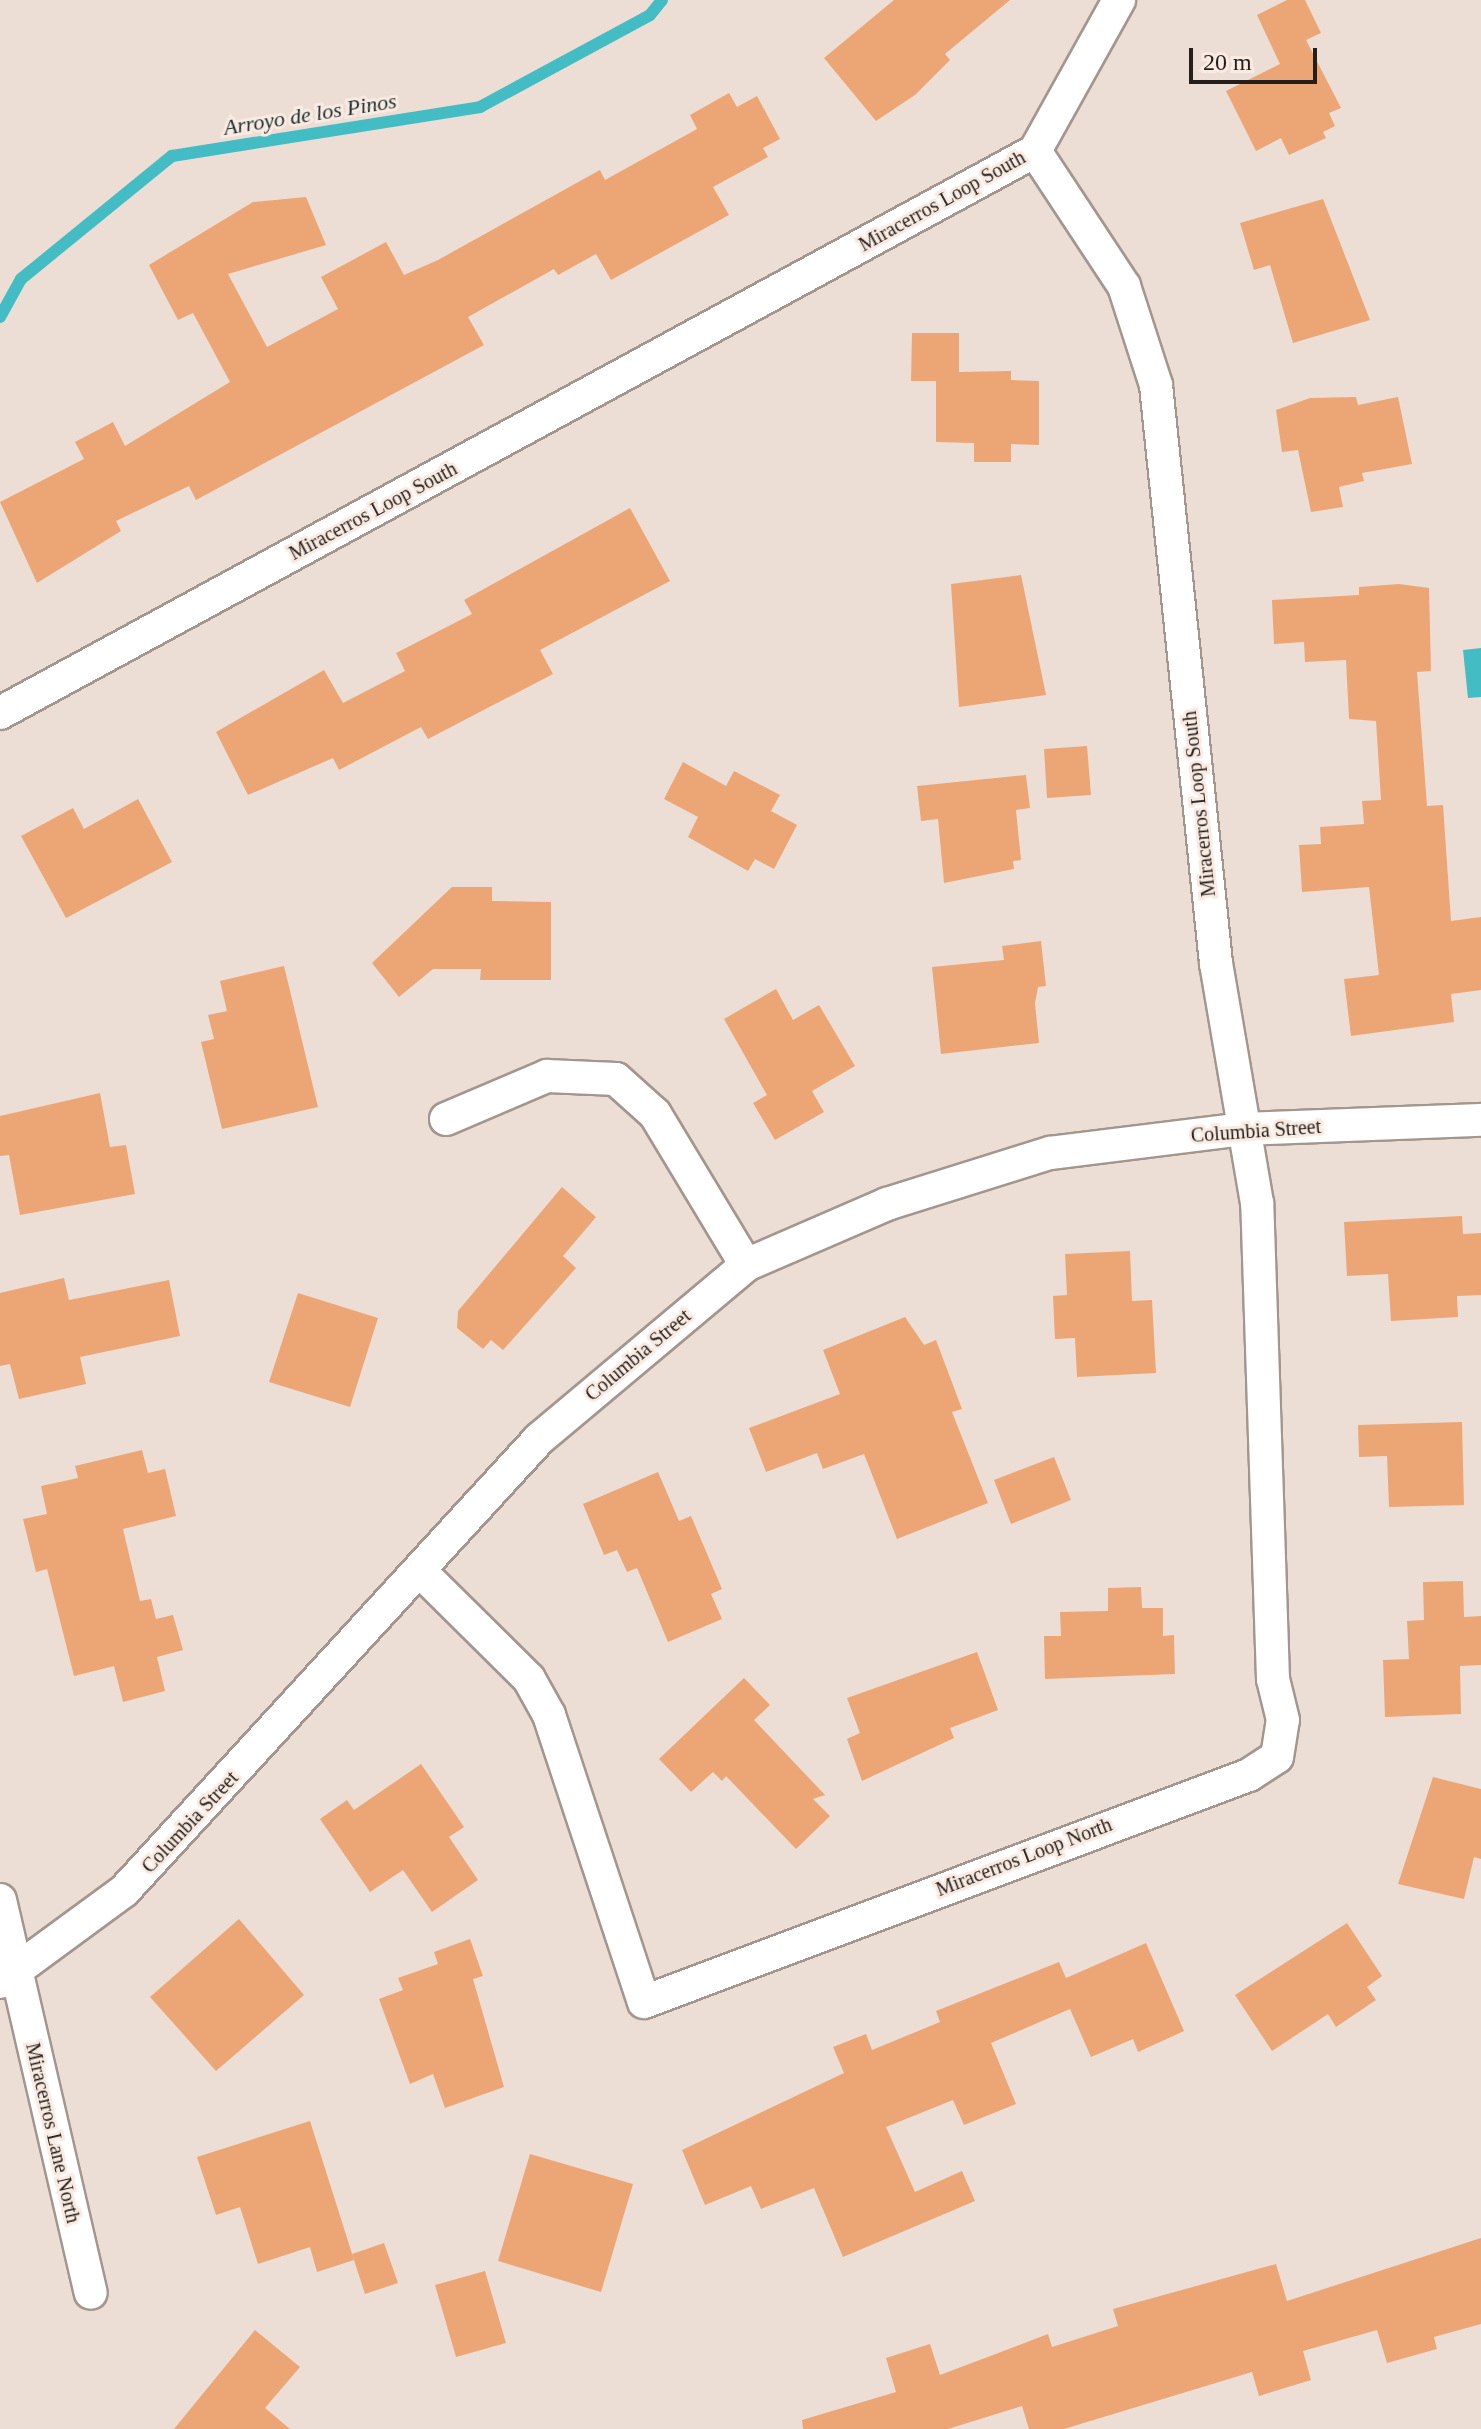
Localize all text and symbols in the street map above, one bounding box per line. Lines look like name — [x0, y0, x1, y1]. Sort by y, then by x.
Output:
scale bar — [1193, 32, 1321, 82]
text: 20 m — [1203, 49, 1252, 75]
water label: Arroyo de los Pinos — [222, 87, 398, 141]
street label: Miracerros Loop South — [855, 145, 1029, 257]
street label: Miracerros Loop South — [285, 457, 461, 565]
street label: Miracerros Loop South — [1177, 710, 1221, 898]
street label: Columbia Street — [1190, 1114, 1322, 1148]
street label: Columbia Street — [580, 1304, 696, 1406]
street label: Columbia Street — [137, 1766, 243, 1878]
street label: Miracerros Loop North — [933, 1812, 1115, 1902]
street label: Miracerros Lane North — [21, 2040, 85, 2226]

